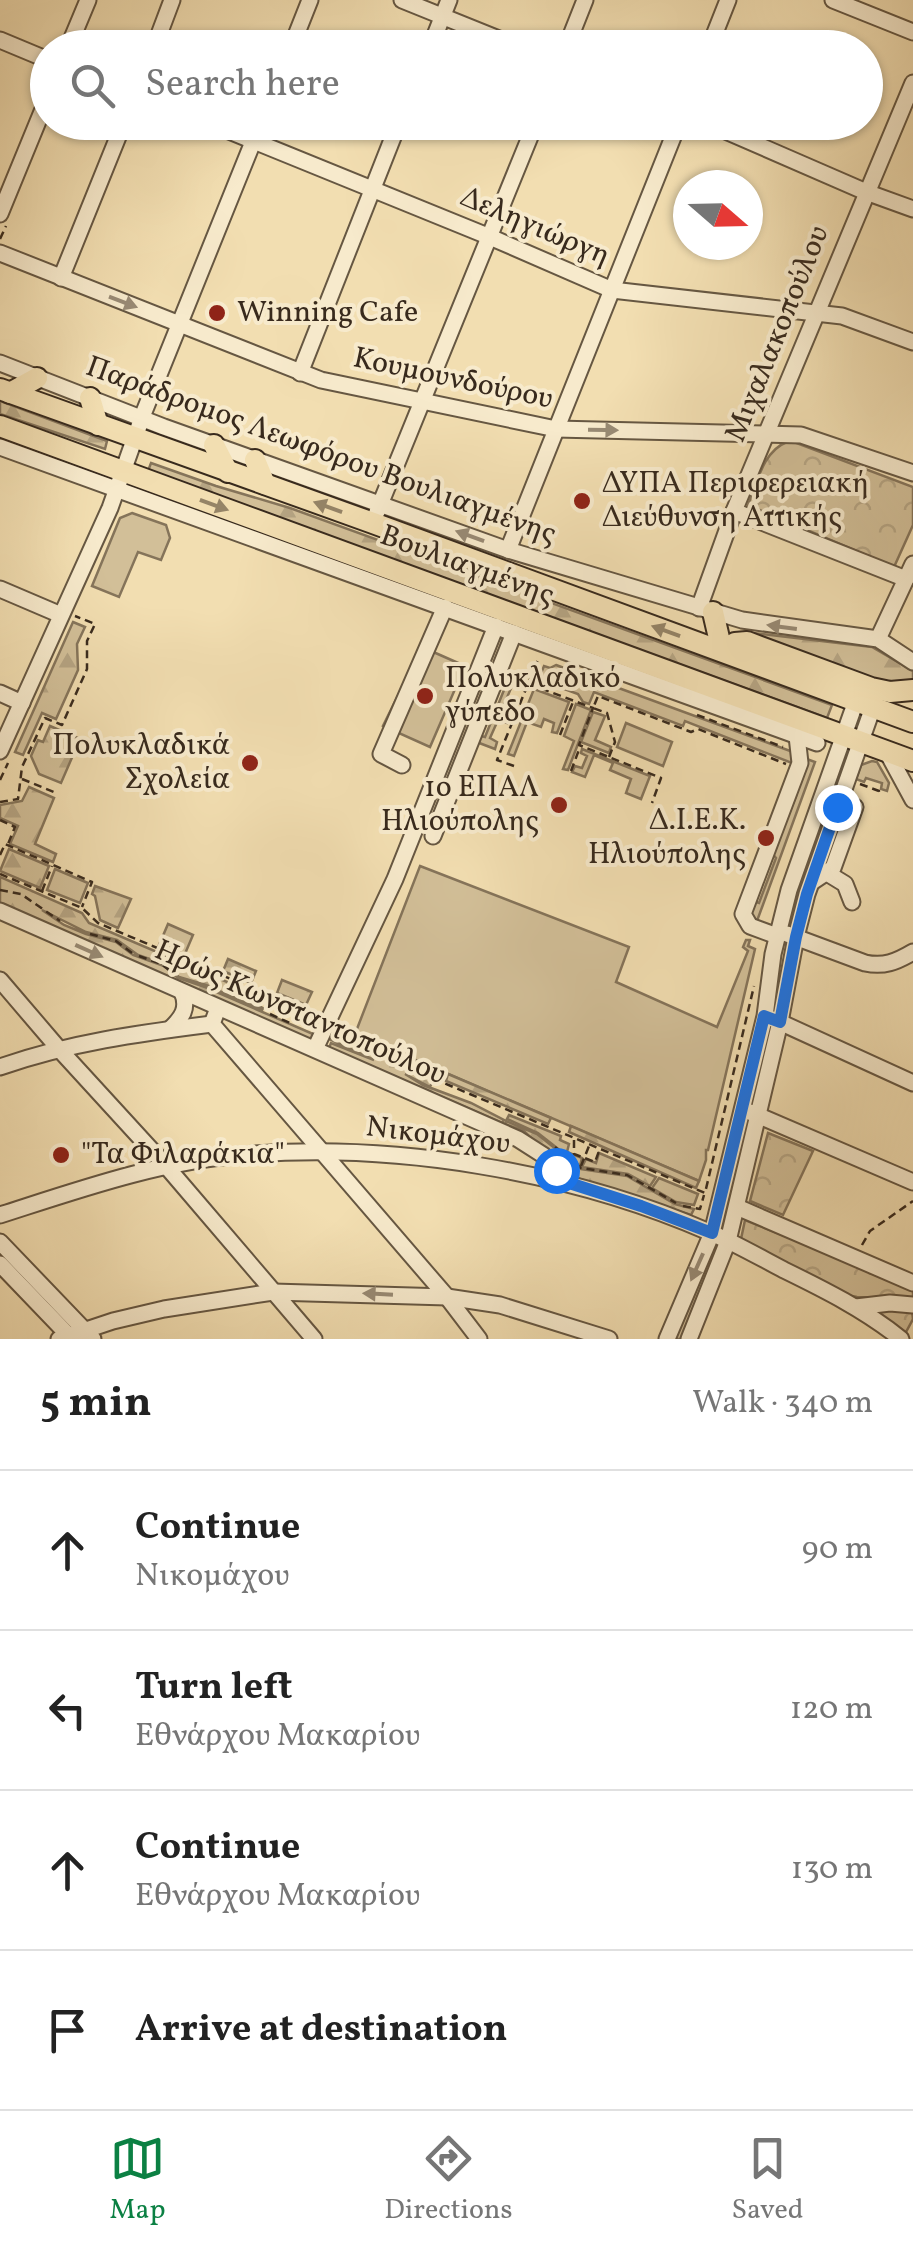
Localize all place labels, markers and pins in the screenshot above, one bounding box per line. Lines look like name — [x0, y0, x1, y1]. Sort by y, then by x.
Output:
place label: Winning Cafe — [237, 292, 418, 334]
marker: Winning Cafe — [206, 302, 228, 324]
place label: ΔΥΠΑ Περιφερειακή Διεύθυνση Αττικής — [602, 463, 869, 539]
marker: ΔΥΠΑ Περιφερειακή Διεύθυνση Αττικής — [571, 490, 593, 512]
place label: Πολυκλαδικό γύπεδο — [445, 658, 621, 734]
marker: Πολυκλαδικό γύπεδο — [414, 685, 436, 707]
place label: Πολυκλαδικά Σχολεία — [52, 725, 230, 801]
marker: Πολυκλαδικά Σχολεία — [239, 752, 261, 774]
place label: 1ο ΕΠΑΛ Ηλιούπολης — [381, 767, 539, 843]
marker: 1ο ΕΠΑΛ Ηλιούπολης — [548, 794, 570, 816]
place label: Δ.Ι.Ε.Κ. Ηλιούπολης — [588, 800, 746, 876]
marker: Δ.Ι.Ε.Κ. Ηλιούπολης — [755, 827, 777, 849]
place label: "Τα Φιλαράκια" — [81, 1134, 285, 1176]
marker: "Τα Φιλαράκια" — [50, 1144, 72, 1166]

